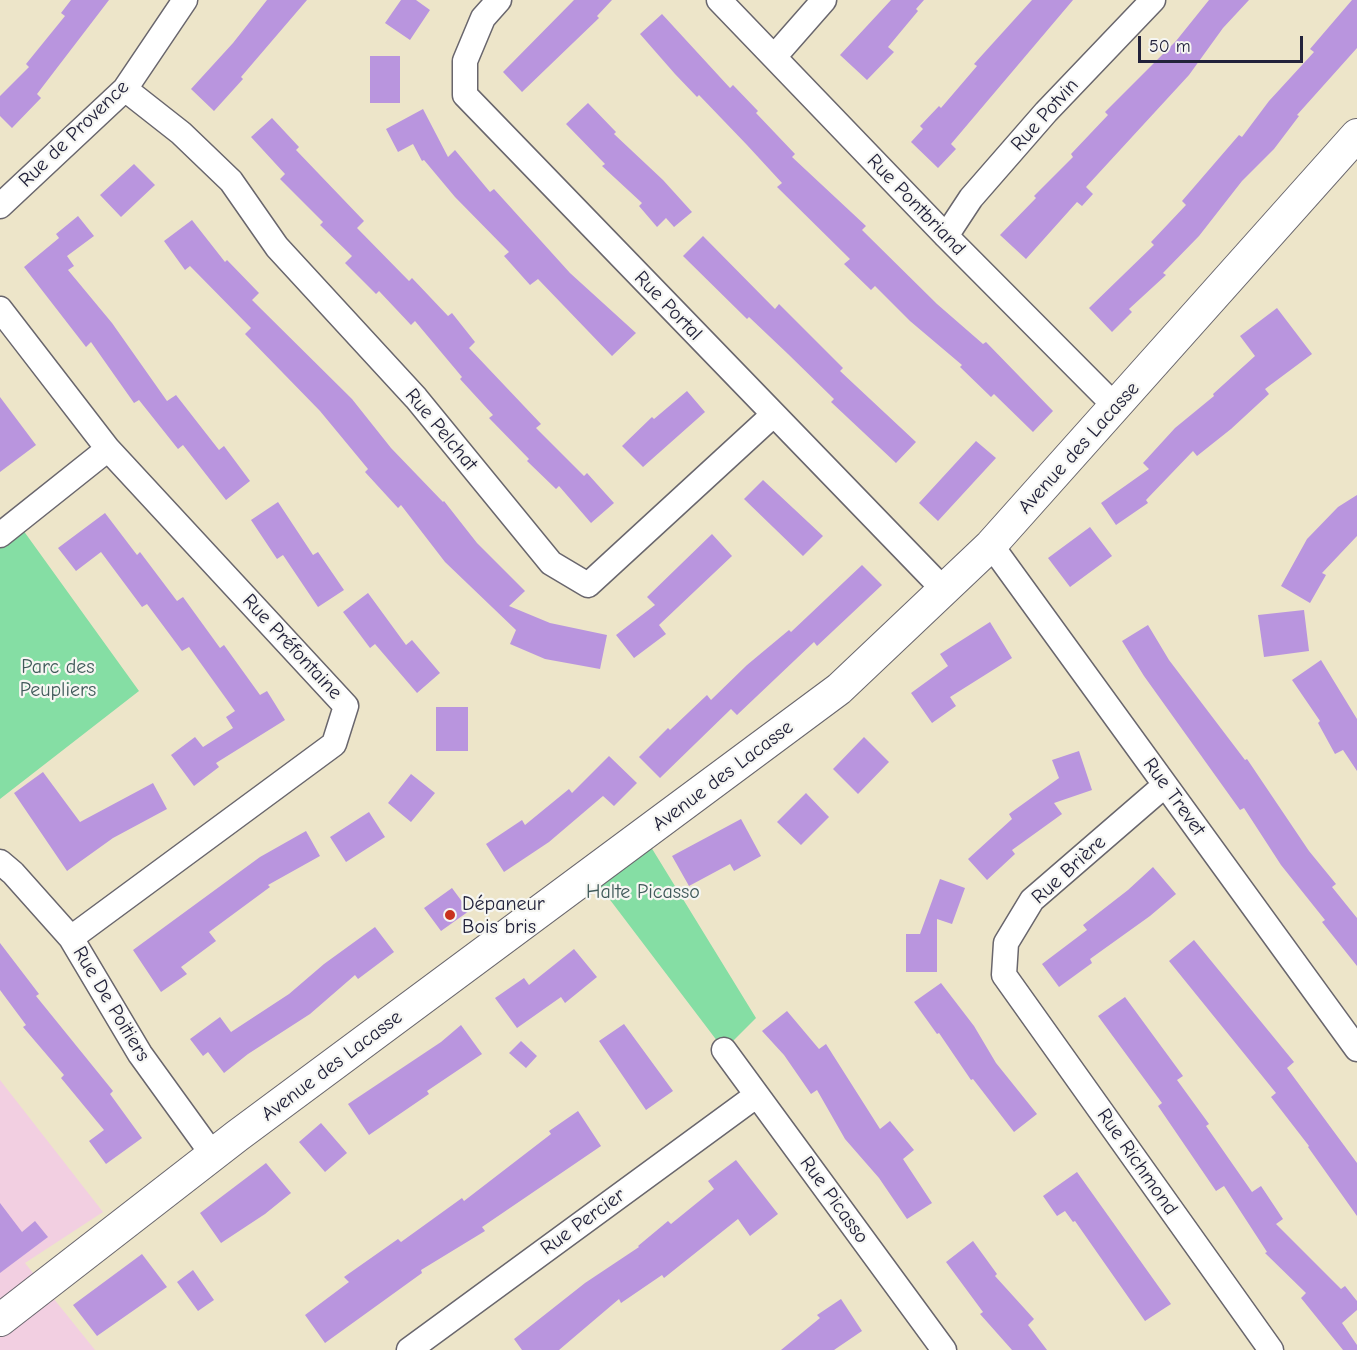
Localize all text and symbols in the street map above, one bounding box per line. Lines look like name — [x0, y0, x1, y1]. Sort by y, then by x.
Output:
scale bar — [1141, 24, 1306, 62]
text: 50 m — [1149, 36, 1191, 57]
street label: Rue Potvin — [1006, 74, 1084, 156]
street label: Rue de Provence — [14, 75, 134, 193]
street label: Rue Pontbriand — [862, 149, 970, 261]
street label: Rue Portal — [629, 266, 707, 346]
street label: Avenue des Lacasse — [1013, 377, 1145, 519]
street label: Rue Pelchat — [400, 384, 482, 476]
street label: Rue Préfontaine — [237, 589, 347, 705]
park label: Parc des Peupliers — [20, 655, 96, 702]
street label: Avenue des Lacasse — [648, 715, 798, 837]
street label: Rue Trevet — [1138, 753, 1210, 841]
street label: Rue Brière — [1027, 831, 1111, 909]
park label: Halte Picasso — [586, 880, 700, 904]
place label: Dépaneur Bois bris — [462, 892, 545, 939]
marker: Dépaneur Bois bris — [443, 908, 457, 922]
street label: Rue De Poitiers — [67, 942, 155, 1066]
street label: Avenue des Lacasse — [257, 1005, 407, 1127]
street label: Rue Richmond — [1091, 1104, 1183, 1220]
street label: Rue Picasso — [794, 1152, 874, 1248]
street label: Rue Percier — [536, 1183, 630, 1261]

